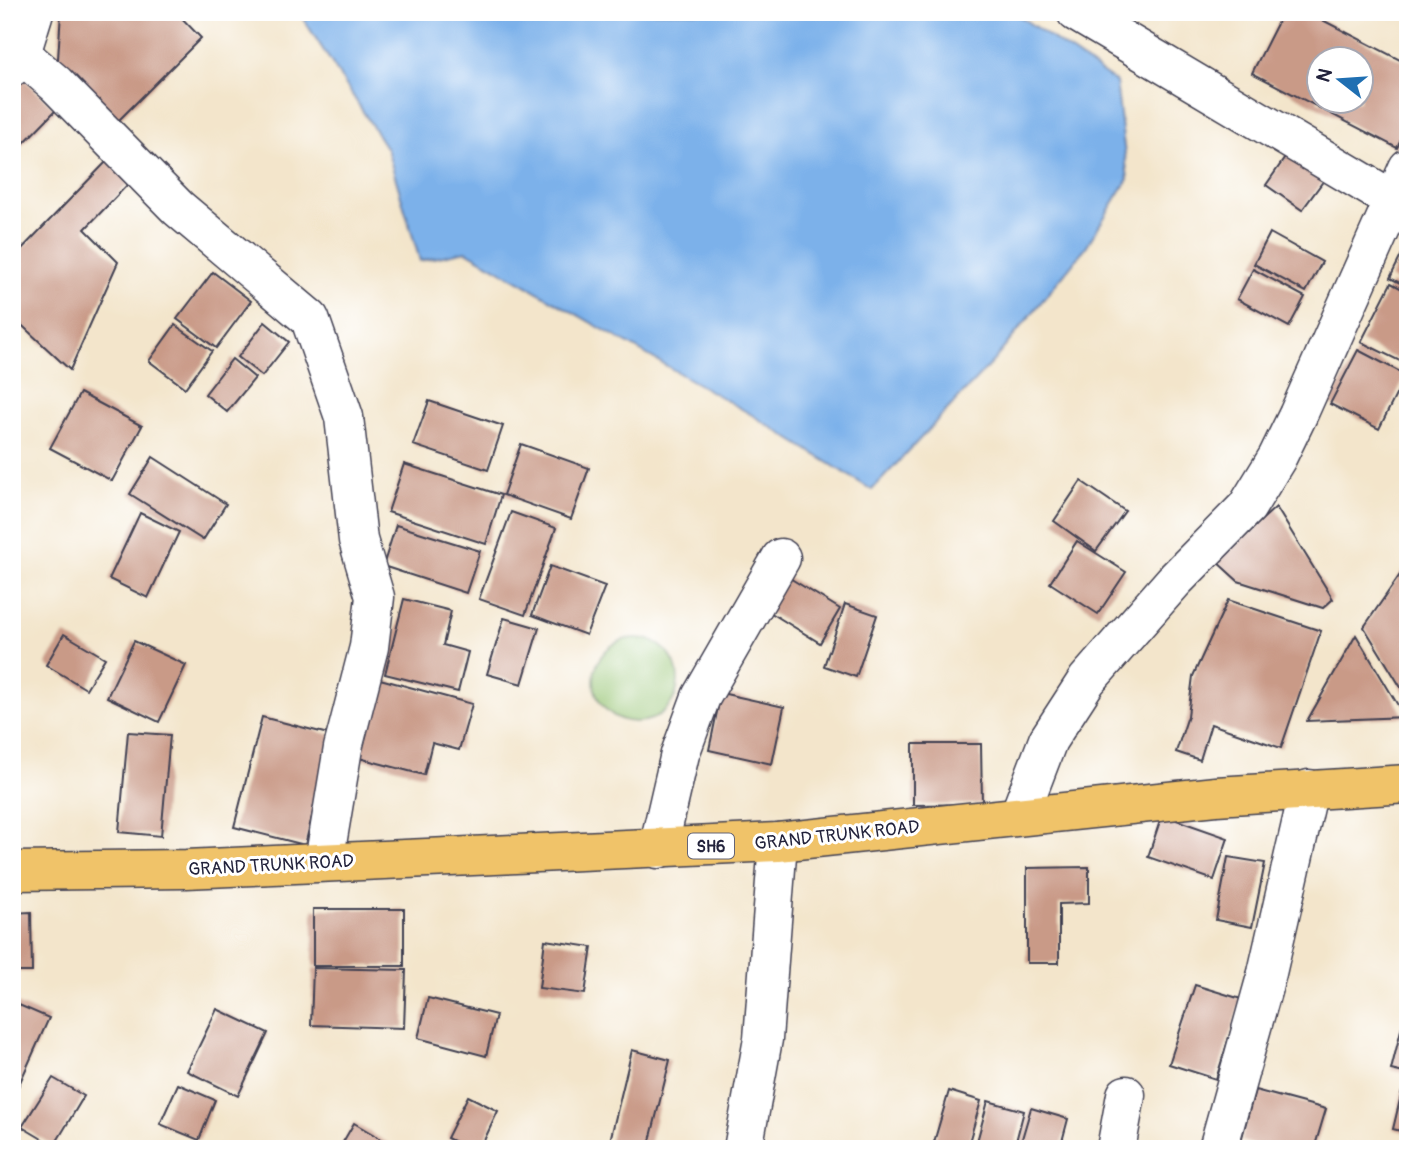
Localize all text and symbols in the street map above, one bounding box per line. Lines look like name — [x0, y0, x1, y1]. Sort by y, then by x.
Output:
north arrow — [1304, 46, 1374, 116]
text: N — [1311, 66, 1338, 85]
street label: GRAND TRUNK ROAD — [754, 815, 921, 856]
road number: SH6 — [688, 834, 734, 859]
street label: GRAND TRUNK ROAD — [188, 850, 354, 881]

